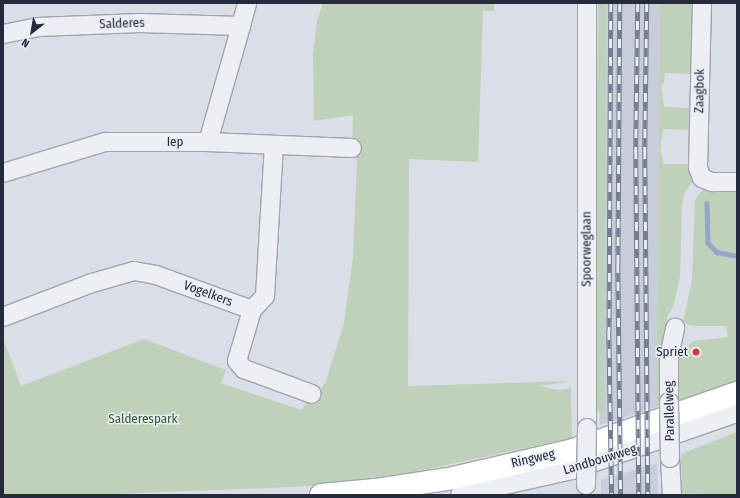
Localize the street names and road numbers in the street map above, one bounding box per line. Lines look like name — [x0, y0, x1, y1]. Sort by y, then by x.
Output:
street label: Salderes — [99, 15, 145, 33]
street label: Zaagbok — [692, 69, 708, 113]
street label: Iep — [167, 134, 183, 150]
street label: Spoorweglaan — [579, 211, 595, 287]
street label: Vogelkers — [181, 278, 235, 310]
street label: Parallelweg — [662, 381, 678, 441]
street label: Landbouwweg — [561, 441, 639, 479]
street label: Ringweg — [510, 446, 556, 472]

